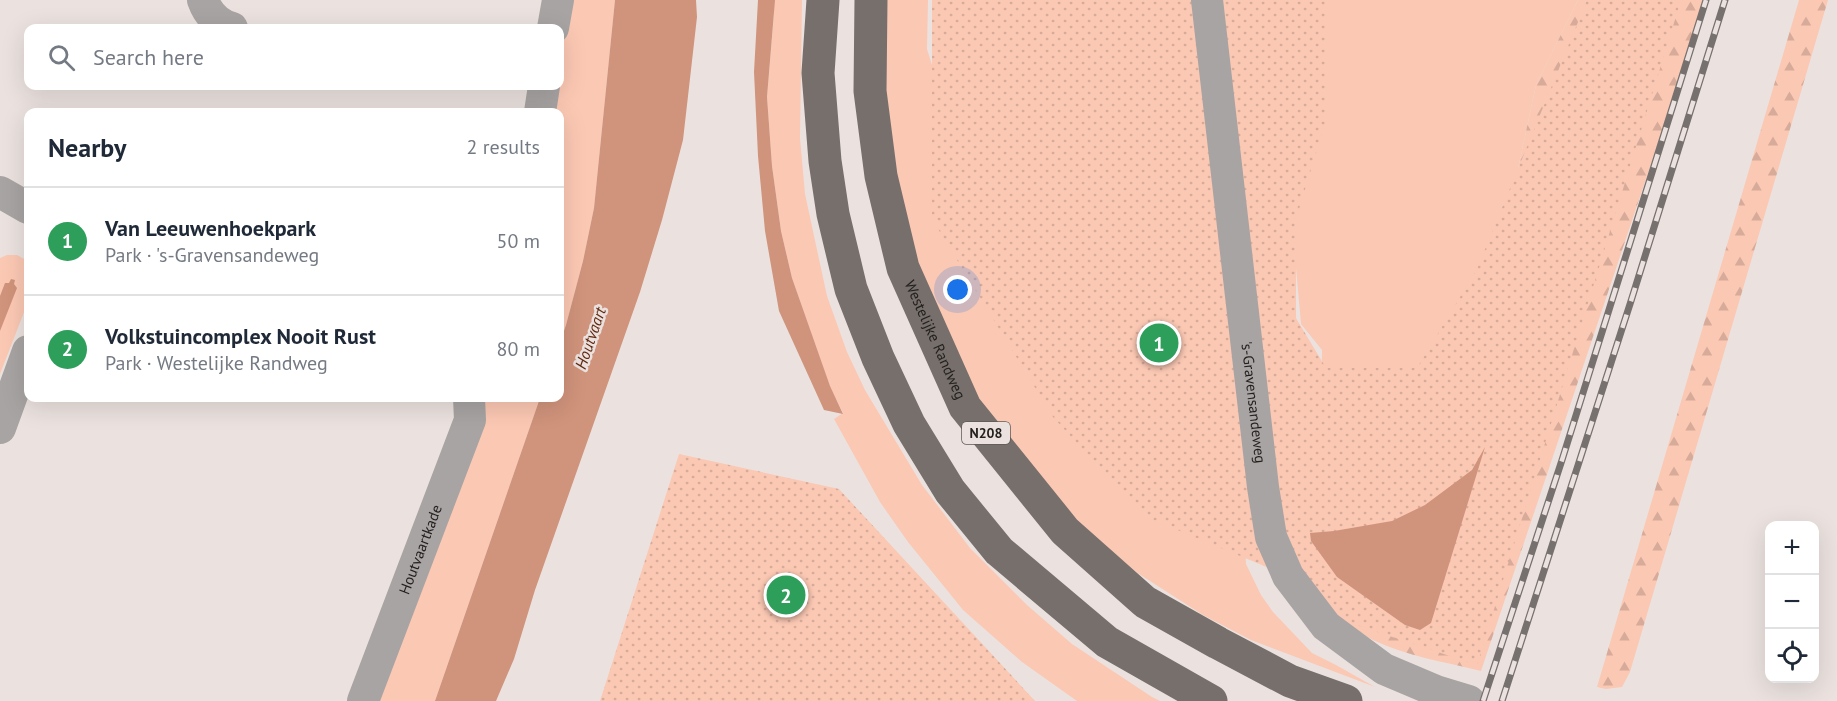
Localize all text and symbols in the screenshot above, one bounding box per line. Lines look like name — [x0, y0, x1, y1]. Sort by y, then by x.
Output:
search box — [24, 24, 564, 90]
icon: search — [45, 41, 78, 74]
text: Search here — [93, 43, 204, 71]
text: Nearby — [48, 131, 126, 164]
text: 2 results — [467, 134, 540, 160]
text: Van Leeuwenhoekpark — [105, 214, 316, 242]
text: 1 — [62, 228, 73, 254]
text: 50 m — [497, 228, 540, 254]
text: Park · 's-Gravensandeweg — [105, 242, 319, 268]
your location — [943, 275, 972, 304]
street label: Westelijke Randweg — [901, 277, 970, 402]
water label: Houtvaart — [570, 304, 610, 372]
pin: 1 — [1140, 320, 1178, 366]
text: Volkstuincomplex Nooit Rust — [105, 322, 376, 350]
text: 2 — [62, 336, 73, 362]
text: 80 m — [497, 336, 540, 362]
street label: 's-Gravensandeweg — [1237, 340, 1270, 464]
text: Park · Westelijke Randweg — [105, 350, 328, 376]
road number: N208 — [962, 422, 1010, 444]
street label: Houtvaartkade — [394, 502, 446, 597]
map controls — [1765, 521, 1819, 683]
button: + — [1765, 521, 1819, 575]
pin: 2 — [766, 572, 806, 618]
button: − — [1765, 575, 1819, 629]
button: locate — [1765, 629, 1819, 683]

